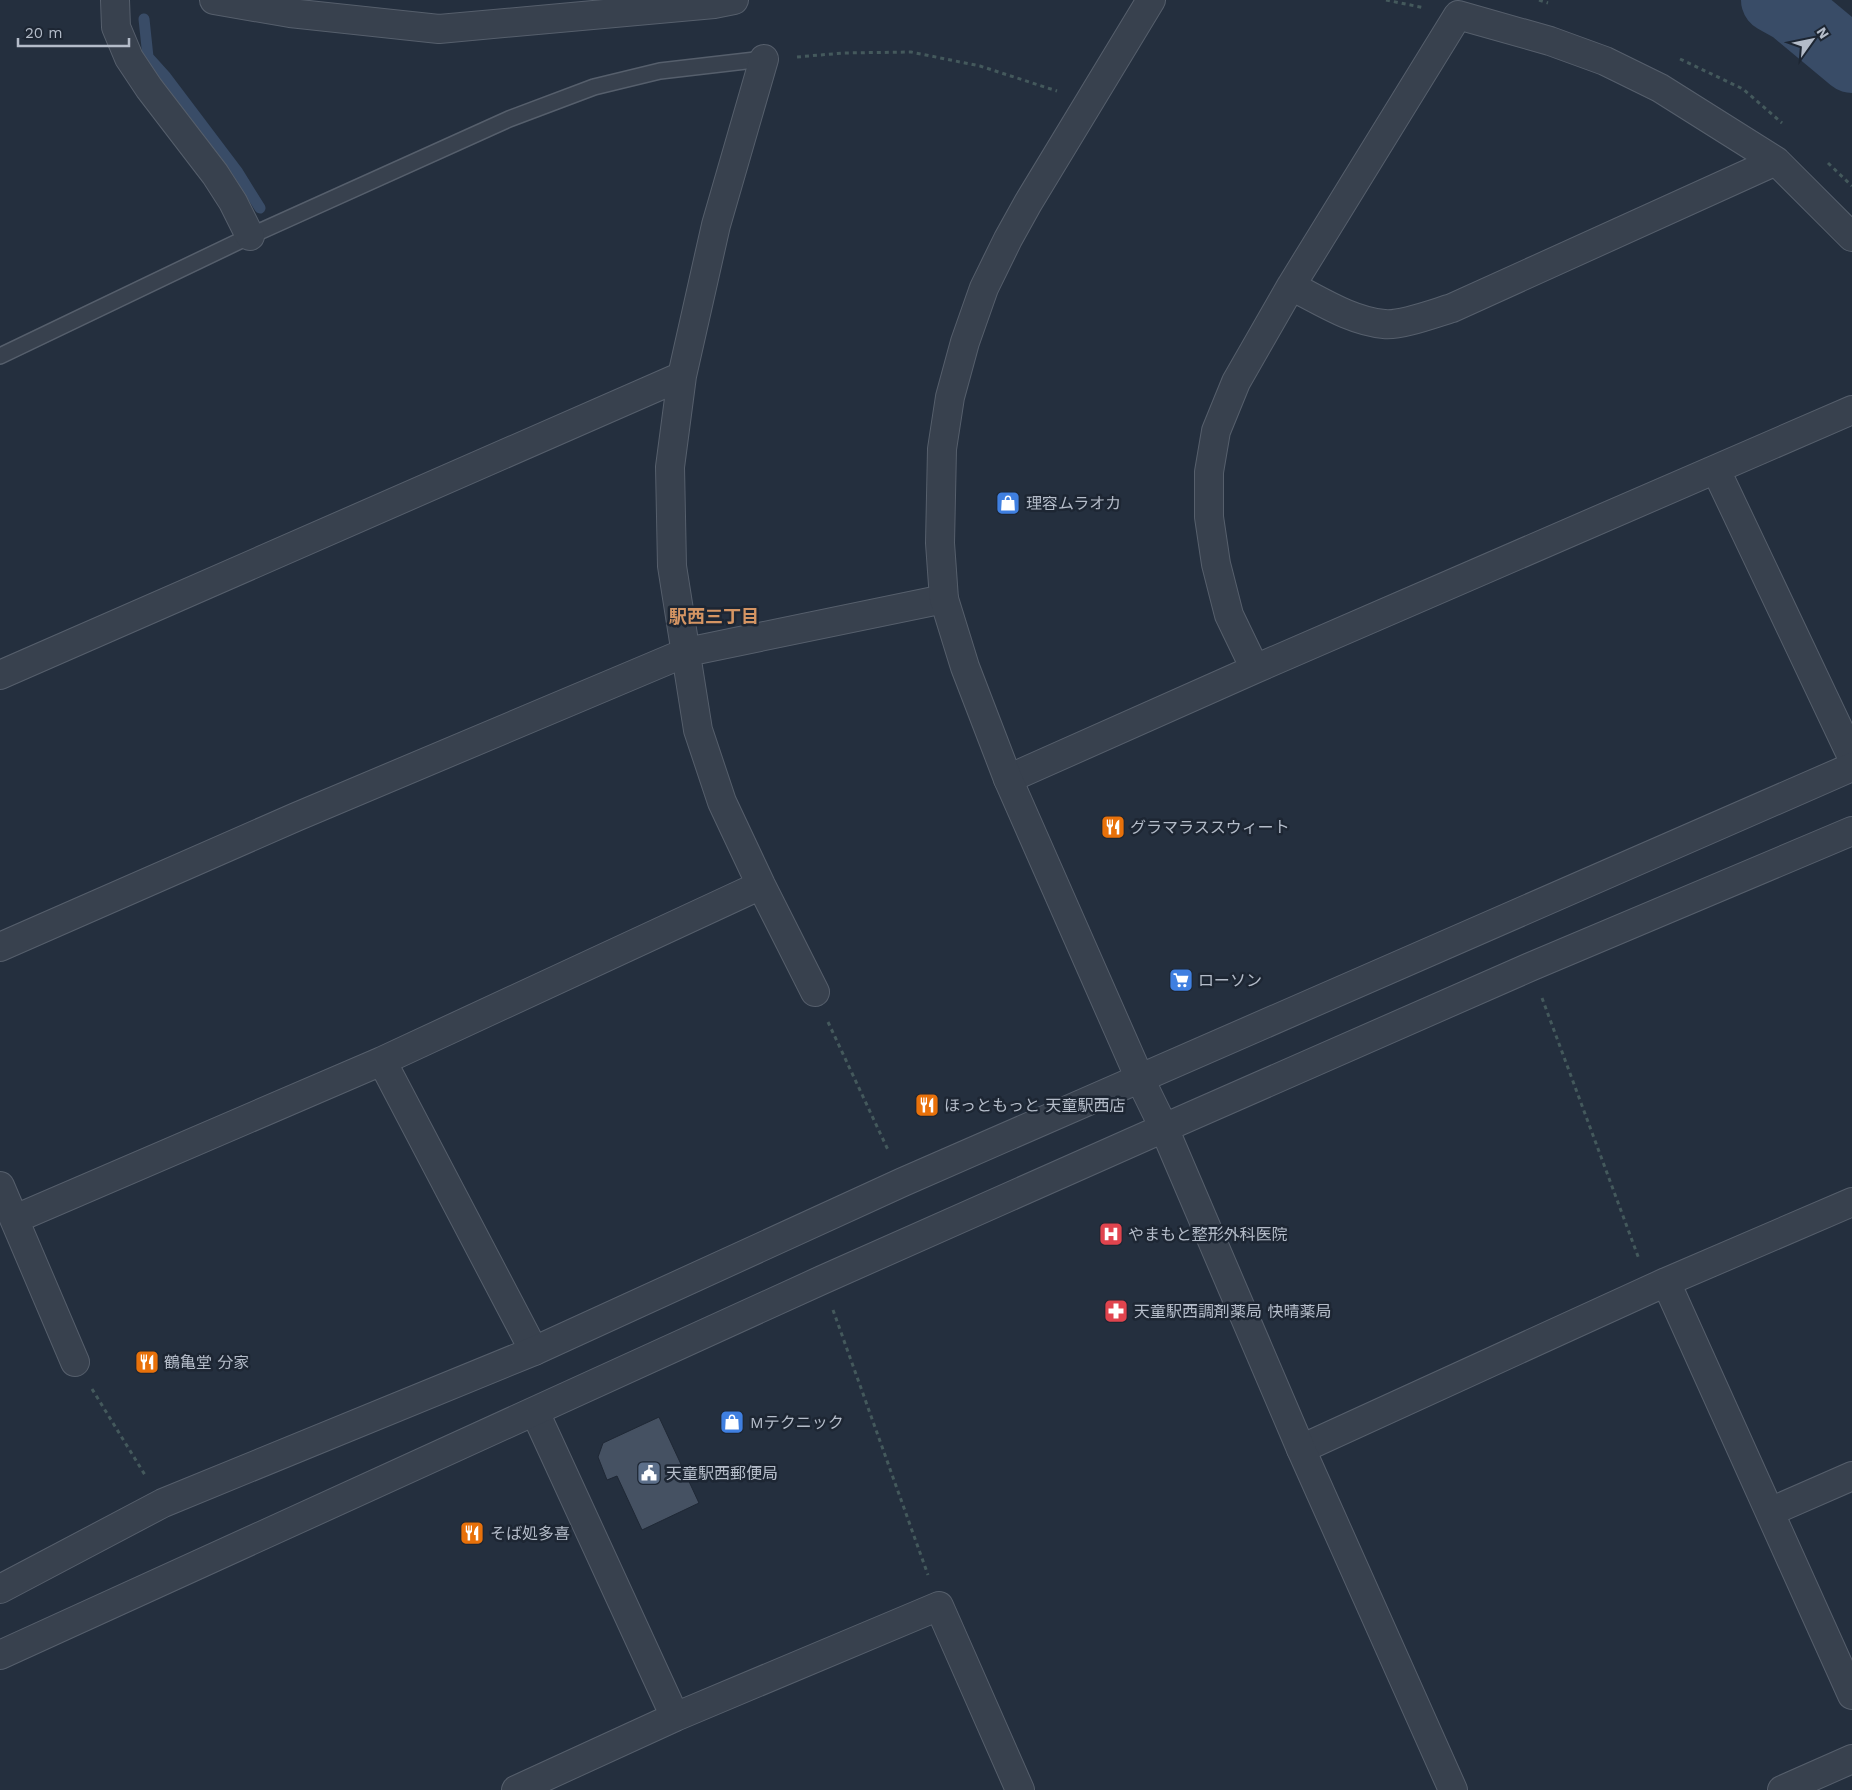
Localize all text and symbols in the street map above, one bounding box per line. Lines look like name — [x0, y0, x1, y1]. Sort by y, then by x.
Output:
scale bar — [18, 15, 129, 47]
north arrow — [1787, 15, 1837, 65]
text: 20 m — [25, 24, 63, 42]
text: N — [1813, 24, 1832, 42]
shop icon: 理容ムラオカ — [995, 490, 1021, 516]
place label: 理容ムラオカ — [1026, 494, 1121, 513]
district label: 駅西三丁目 — [669, 606, 759, 627]
restaurant icon: グラマラススウィート — [1100, 814, 1126, 840]
place label: グラマラススウィート — [1130, 818, 1290, 837]
supermarket icon: ローソン — [1168, 967, 1194, 993]
place label: ローソン — [1198, 971, 1262, 990]
restaurant icon: ほっともっと 天童駅西店 — [914, 1092, 940, 1118]
place label: ほっともっと 天童駅西店 — [944, 1096, 1125, 1115]
hospital icon: やまもと整形外科医院 — [1098, 1221, 1124, 1247]
place label: やまもと整形外科医院 — [1128, 1225, 1288, 1244]
pharmacy icon: 天童駅西調剤薬局 快晴薬局 — [1103, 1298, 1129, 1324]
place label: 天童駅西調剤薬局 快晴薬局 — [1134, 1302, 1331, 1321]
restaurant icon: 鶴亀堂 分家 — [134, 1349, 160, 1375]
place label: 鶴亀堂 分家 — [164, 1353, 249, 1372]
shop icon: Mテクニック — [719, 1409, 745, 1435]
place label: Mテクニック — [750, 1413, 844, 1432]
public building icon: 天童駅西郵便局 — [636, 1460, 662, 1486]
place label: 天童駅西郵便局 — [666, 1464, 778, 1483]
restaurant icon: そば処多喜 — [459, 1520, 485, 1546]
place label: そば処多喜 — [490, 1524, 570, 1543]

